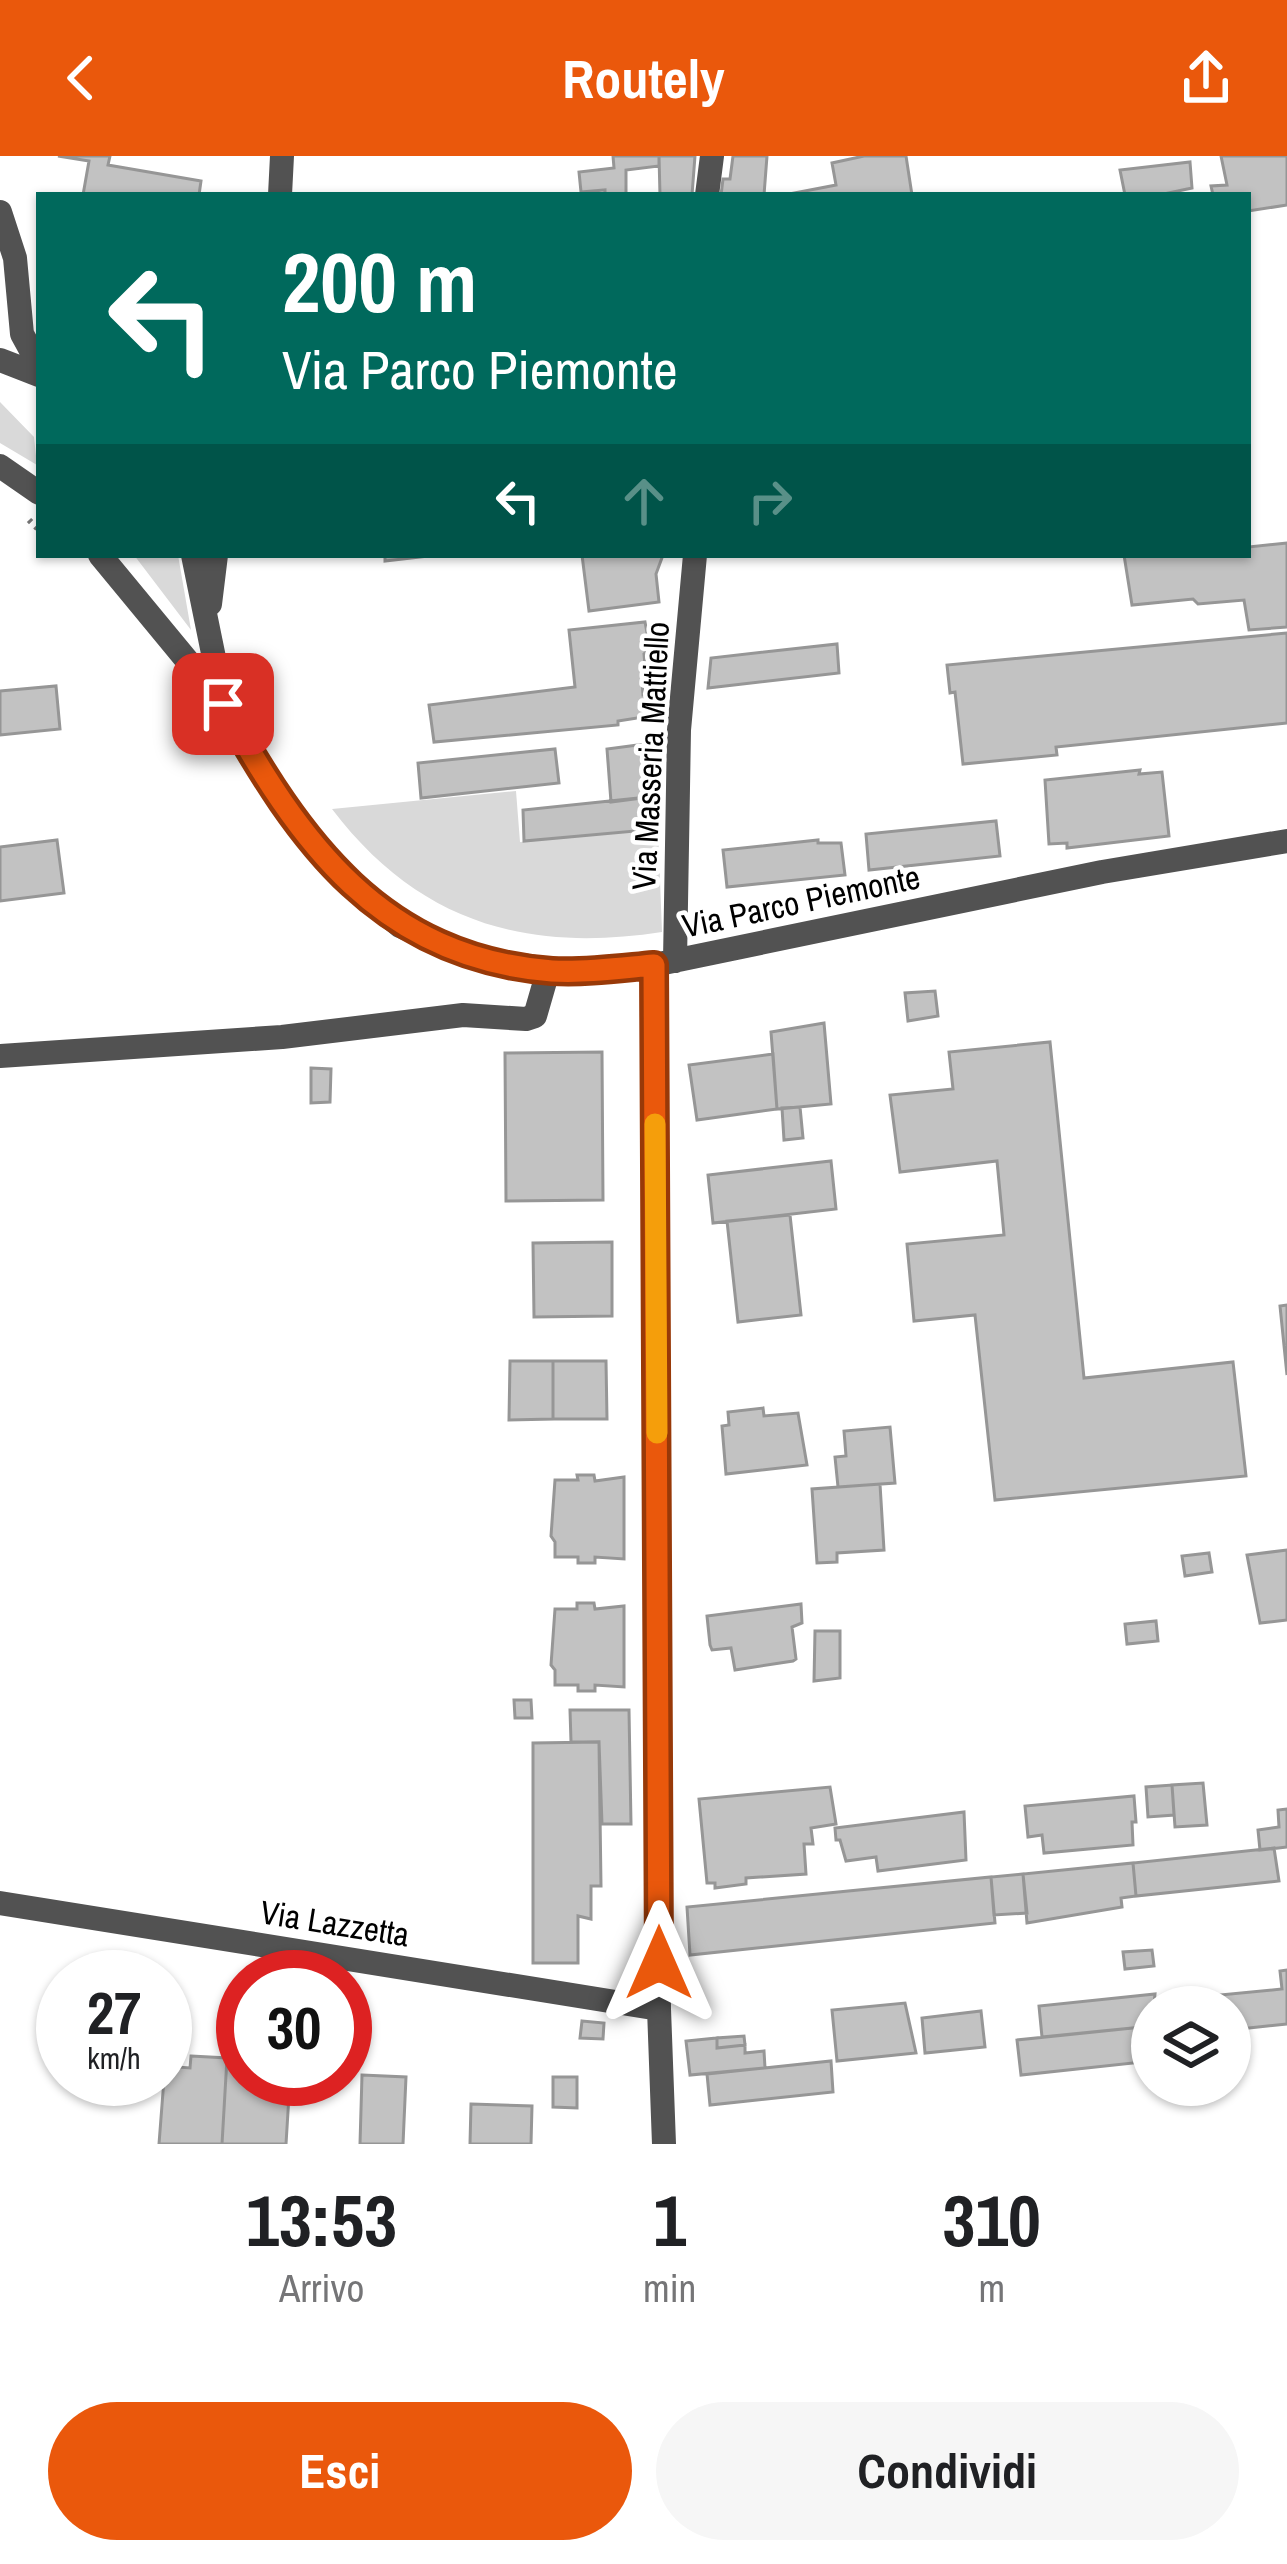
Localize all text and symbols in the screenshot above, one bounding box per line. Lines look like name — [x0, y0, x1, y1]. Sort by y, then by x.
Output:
text: Routely — [562, 42, 725, 115]
icon: back — [48, 45, 114, 111]
icon: share — [1173, 45, 1239, 111]
text: 200 m — [282, 225, 477, 338]
icon: left — [84, 240, 240, 396]
text: Via Parco Piemonte — [282, 333, 678, 406]
icon: left — [485, 468, 551, 534]
icon: ahead — [611, 468, 677, 534]
icon: right — [737, 468, 803, 534]
street label: Via Masseria Mattiello — [621, 621, 679, 891]
pin — [172, 653, 274, 755]
icon: arrive — [190, 671, 256, 737]
street label: Via Parco Piemonte — [678, 854, 924, 948]
street label: Via Lazzetta — [257, 1890, 413, 1956]
position arrow — [596, 1900, 722, 2026]
speed limit sign: 30 — [216, 1950, 372, 2106]
text: 27 — [87, 1972, 141, 2053]
map controls — [1131, 1986, 1251, 2106]
button: layers — [1131, 1986, 1251, 2106]
text: km/h — [87, 2038, 141, 2078]
text: 13:53 — [246, 2171, 397, 2268]
text: 1 — [653, 2171, 686, 2268]
text: 310 — [942, 2171, 1041, 2268]
text: Arrivo — [279, 2262, 364, 2314]
text: min — [643, 2262, 696, 2314]
text: m — [978, 2262, 1005, 2314]
button: Esci — [48, 2402, 632, 2540]
button: Condividi — [656, 2402, 1239, 2540]

